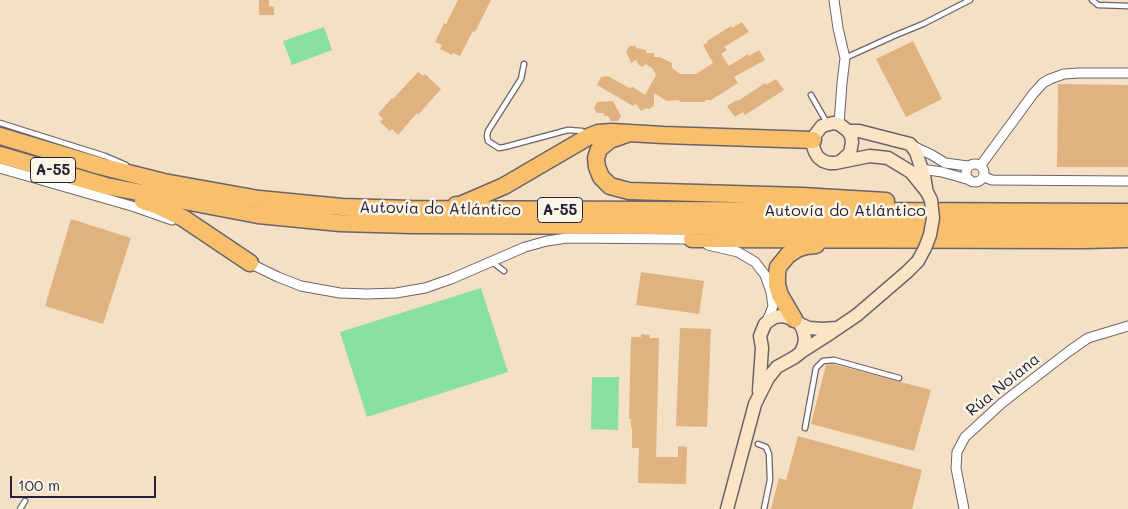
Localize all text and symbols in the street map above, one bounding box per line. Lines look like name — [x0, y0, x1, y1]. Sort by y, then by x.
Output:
road number: A-55 — [30, 158, 76, 182]
street label: Autovía do Atlántico — [359, 198, 521, 220]
road number: A-55 — [538, 198, 582, 222]
street label: Autovía do Atlántico — [764, 201, 926, 221]
street label: Rúa Noiana — [962, 350, 1044, 420]
scale bar — [12, 466, 159, 498]
text: 100 m — [18, 475, 60, 495]

